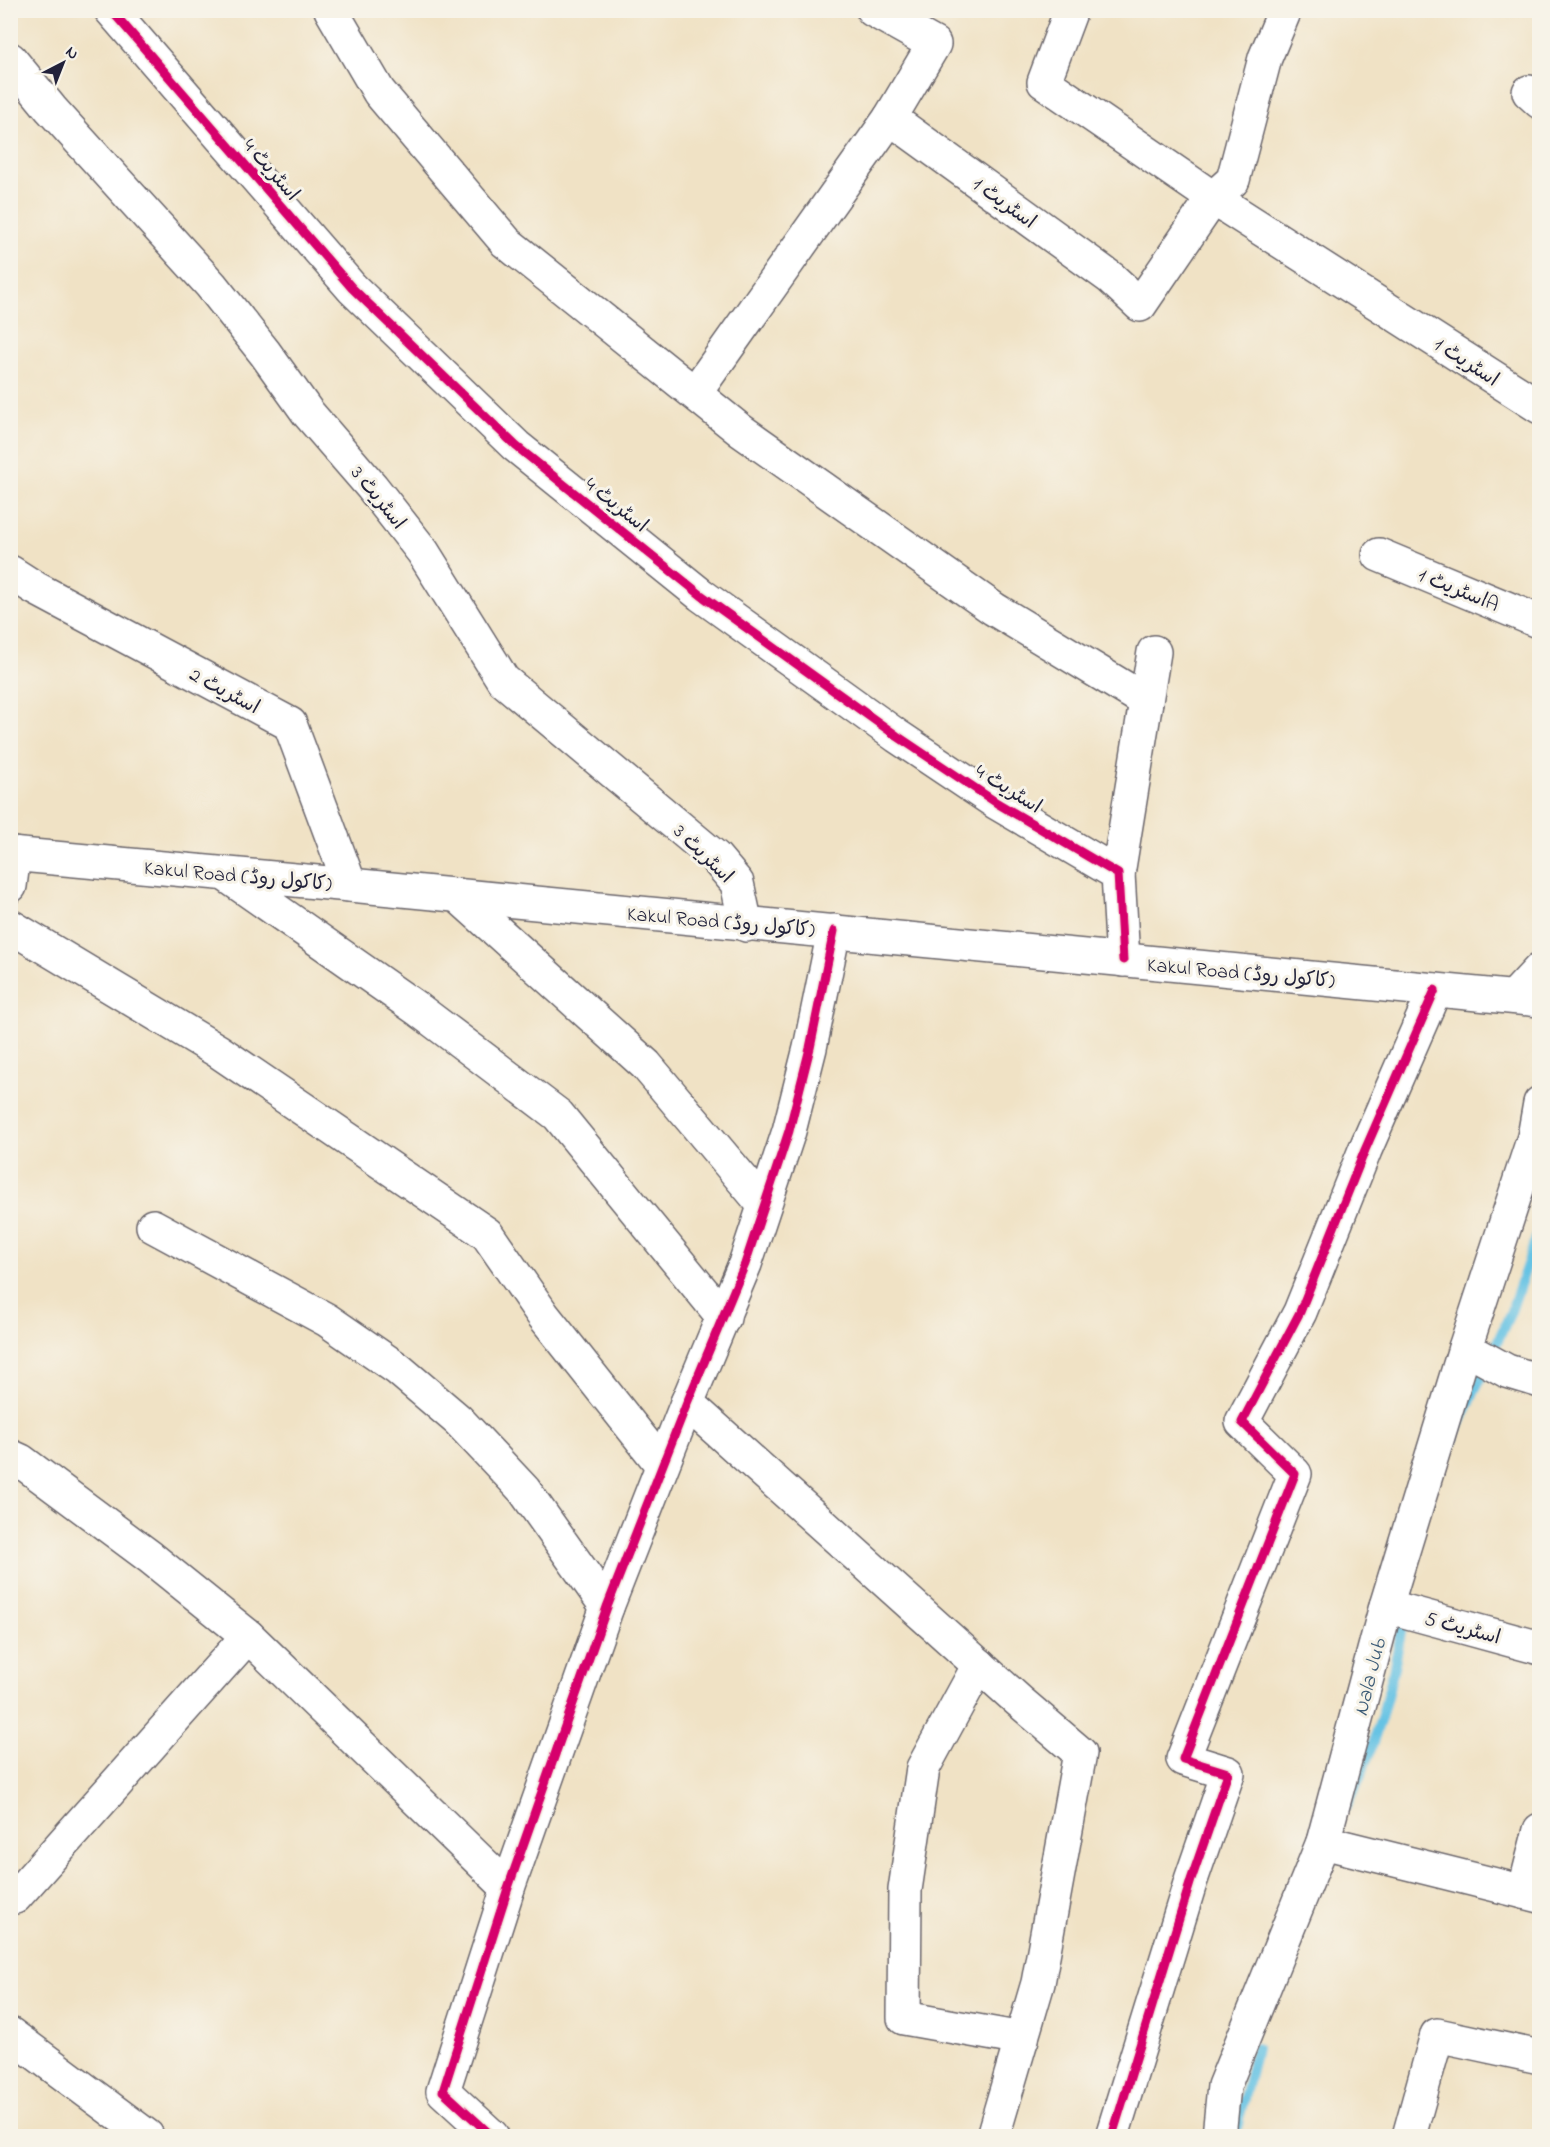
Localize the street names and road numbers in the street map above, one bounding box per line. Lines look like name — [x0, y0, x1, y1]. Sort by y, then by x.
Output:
street label: اسٹریٹ 4 — [235, 133, 305, 208]
street label: اسٹریٹ 1 — [966, 171, 1041, 237]
street label: اسٹریٹ 1 — [1427, 331, 1504, 395]
street label: اسٹریٹ 3 — [342, 461, 412, 537]
street label: اسٹریٹ 4 — [577, 471, 653, 541]
street label: اسٹریٹ 1A — [1413, 562, 1503, 621]
street label: اسٹریٹ 2 — [183, 662, 264, 723]
street label: اسٹریٹ 4 — [968, 758, 1047, 822]
street label: اسٹریٹ 3 — [665, 819, 739, 891]
street label: Kakul Road (کاکول روڈ) — [143, 855, 333, 900]
street label: Kakul Road (کاکول روڈ) — [626, 901, 816, 946]
street label: Kakul Road (کاکول روڈ) — [1146, 952, 1336, 997]
street label: اسٹریٹ 5 — [1421, 1605, 1504, 1653]

